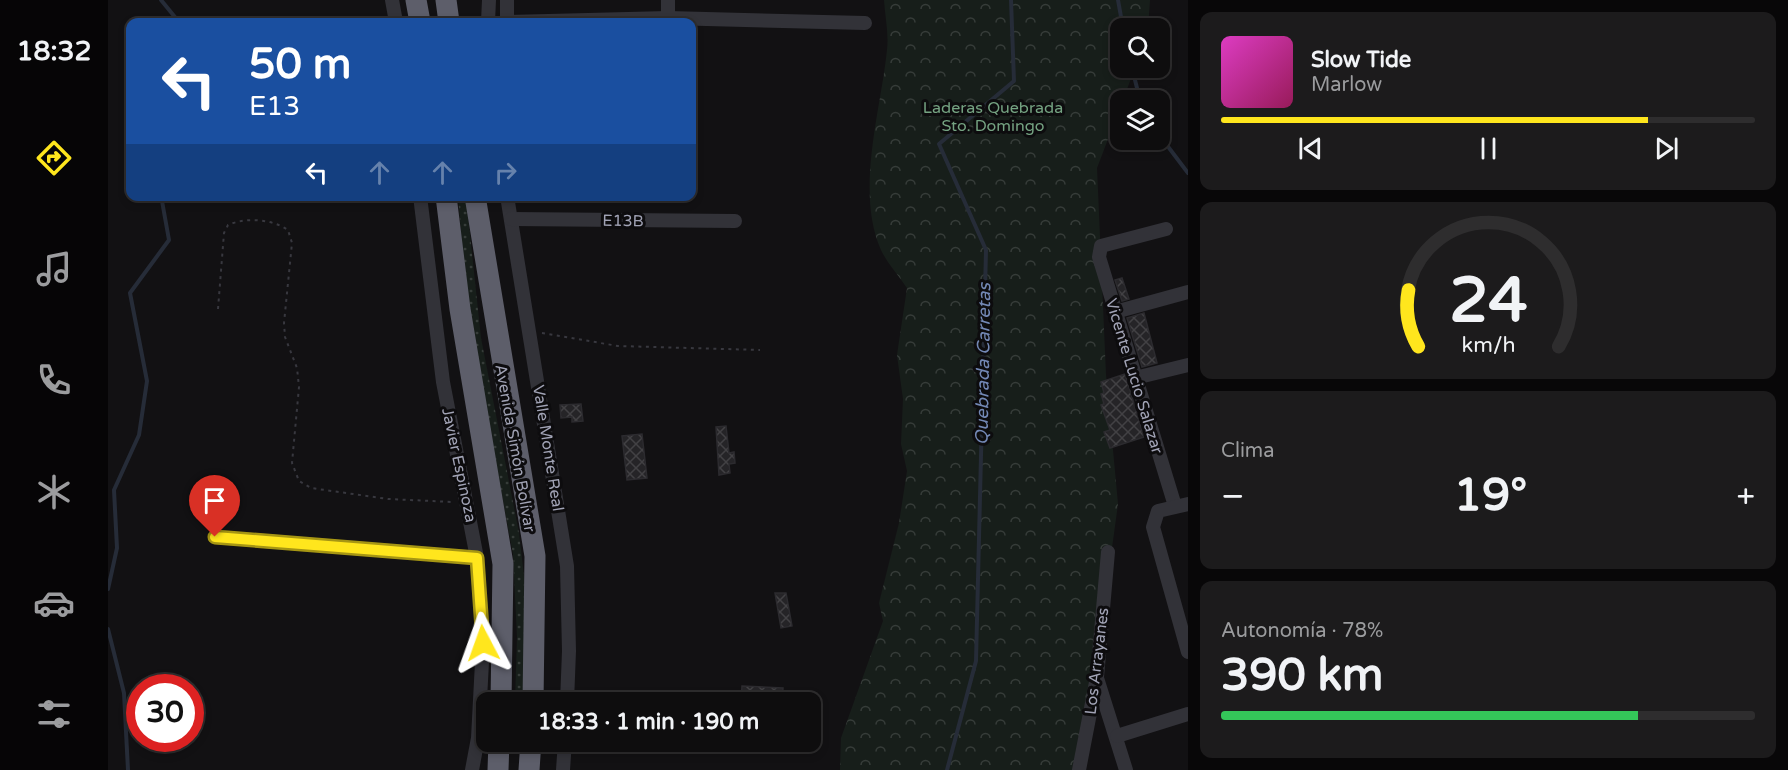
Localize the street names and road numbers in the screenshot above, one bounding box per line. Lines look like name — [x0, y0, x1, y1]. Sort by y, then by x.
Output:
street label: E13B — [602, 211, 644, 231]
street label: Vicente Lucio Salazar — [1101, 296, 1167, 457]
street label: Avenida Simón Bolívar — [490, 363, 540, 534]
street label: Valle Monte Real — [528, 384, 568, 513]
street label: Javier Espinoza — [437, 406, 481, 524]
street label: Los Arrayanes — [1081, 606, 1113, 716]

